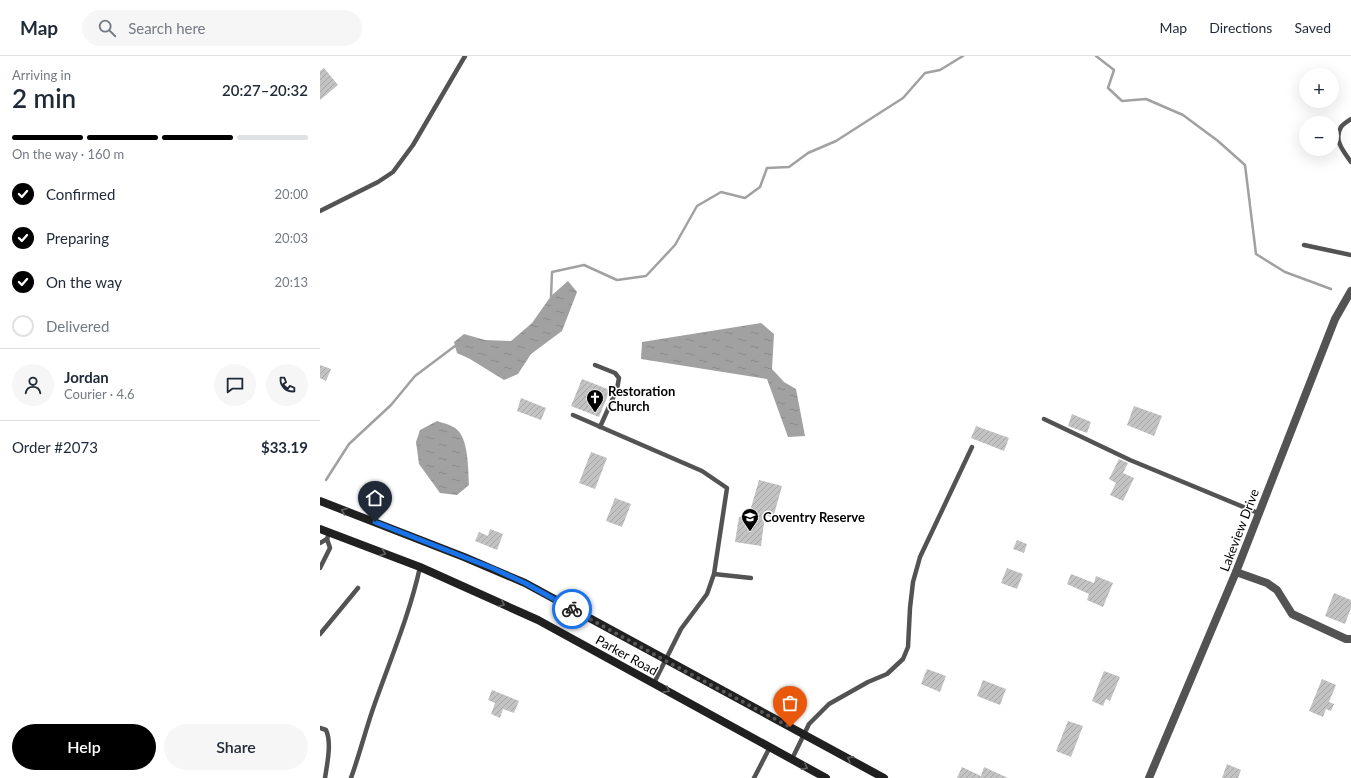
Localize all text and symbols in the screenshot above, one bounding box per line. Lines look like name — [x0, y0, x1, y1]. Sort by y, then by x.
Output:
search box — [82, 10, 362, 46]
text: Map — [20, 16, 58, 39]
icon: search — [96, 17, 118, 39]
text: Search here — [128, 19, 206, 37]
text: Map — [1160, 19, 1187, 36]
text: Directions — [1209, 19, 1272, 36]
text: Saved — [1294, 19, 1331, 36]
text: Arriving in — [12, 67, 71, 83]
map controls — [1299, 68, 1339, 156]
button: + — [1299, 68, 1339, 108]
text: 20:27–20:32 — [222, 81, 308, 99]
text: 2 min — [12, 82, 76, 114]
button: − — [1299, 116, 1339, 156]
text: On the way · 160 m — [12, 146, 124, 162]
icon: check — [12, 183, 34, 205]
text: Confirmed — [46, 185, 115, 203]
text: 20:00 — [275, 186, 308, 202]
icon: check — [12, 227, 34, 249]
text: Preparing — [46, 229, 109, 247]
text: 20:03 — [275, 230, 308, 246]
icon: check — [12, 271, 34, 293]
text: On the way — [46, 273, 122, 291]
text: 20:13 — [275, 274, 308, 290]
text: Delivered — [46, 317, 109, 335]
button: person — [12, 364, 54, 406]
button: chat — [214, 364, 256, 406]
button: phone — [266, 364, 308, 406]
text: Jordan — [64, 368, 109, 386]
place label: Restoration Church — [608, 383, 675, 414]
text: Courier · 4.6 — [64, 386, 135, 402]
church icon: Restoration Church — [585, 388, 605, 413]
text: Order #2073 — [12, 438, 98, 456]
text: $33.19 — [261, 438, 308, 456]
pin — [358, 481, 392, 522]
street label: Lakeview Drive — [1216, 486, 1262, 573]
icon: home — [364, 487, 386, 509]
one-way arrow — [341, 507, 348, 515]
school or university icon: Coventry Reserve — [740, 507, 760, 532]
place label: Coventry Reserve — [763, 509, 865, 525]
one-way arrow — [379, 548, 386, 556]
courier — [552, 589, 592, 629]
icon: bike — [561, 598, 583, 620]
one-way arrow — [498, 599, 506, 607]
street label: Parker Road — [593, 631, 661, 679]
one-way arrow — [663, 686, 670, 693]
pin — [773, 686, 807, 727]
icon: bag — [779, 692, 801, 714]
button: Help — [12, 724, 156, 770]
button: Share — [164, 724, 308, 770]
one-way arrow — [846, 757, 854, 764]
one-way arrow — [801, 762, 808, 769]

